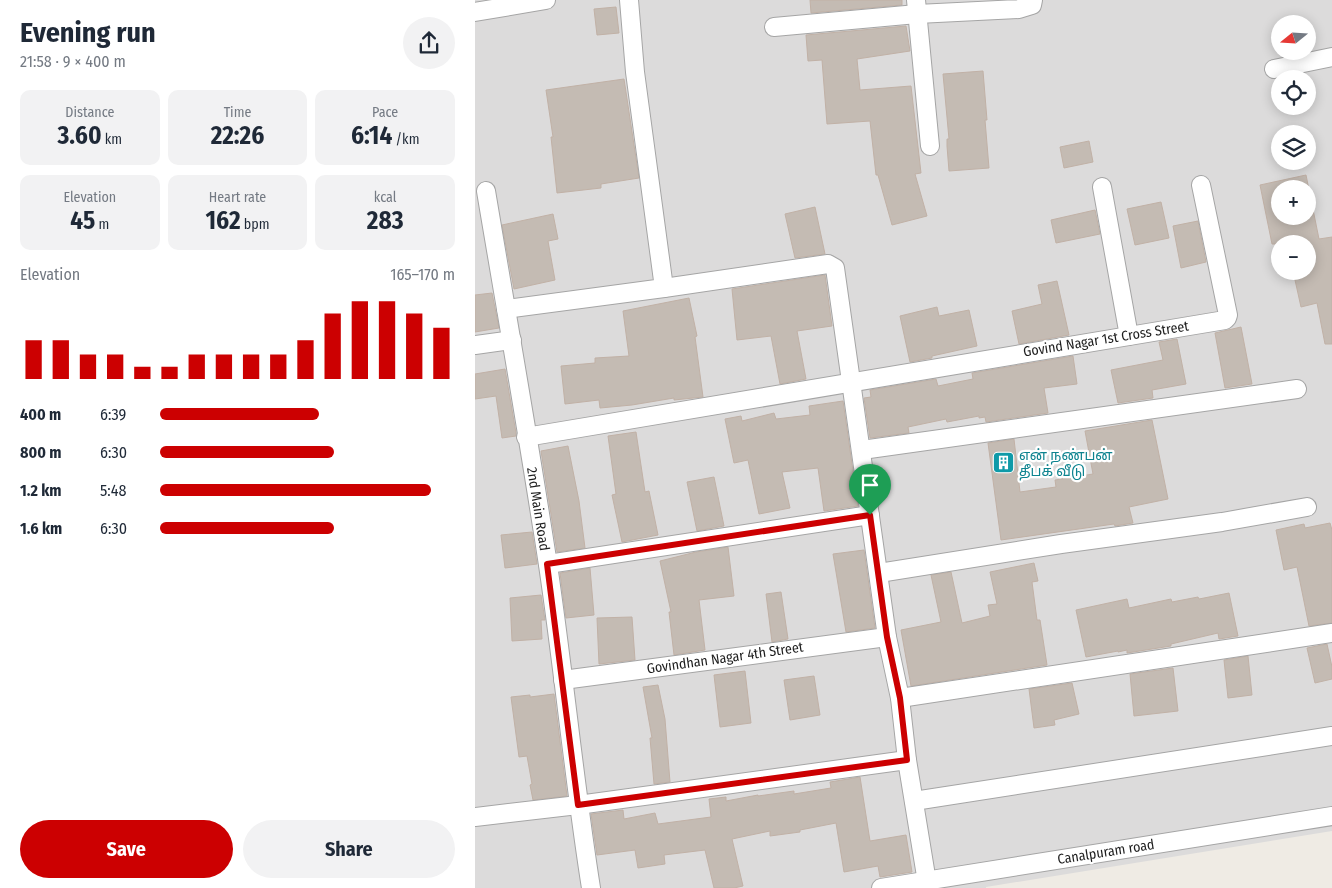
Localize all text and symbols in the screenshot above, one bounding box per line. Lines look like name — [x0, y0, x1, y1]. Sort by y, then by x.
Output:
north arrow — [1271, 15, 1316, 60]
map controls — [1271, 15, 1316, 280]
text: Evening run — [20, 16, 156, 49]
button: share — [403, 17, 455, 69]
text: 21:58 · 9 × 400 m — [20, 52, 126, 71]
button: locate — [1271, 70, 1316, 115]
text: Distance — [65, 104, 114, 121]
text: Time — [224, 104, 251, 121]
text: Pace — [372, 104, 398, 121]
text: 3.60 — [58, 121, 102, 151]
text: 22:26 — [211, 121, 264, 151]
text: 6:14 — [351, 121, 392, 151]
button: layers — [1271, 125, 1316, 170]
text: km — [102, 131, 122, 148]
text: /km — [392, 131, 419, 148]
button: + — [1271, 180, 1316, 225]
text: Elevation — [63, 189, 116, 206]
text: Heart rate — [209, 189, 266, 206]
text: kcal — [374, 189, 397, 206]
text: 45 — [70, 206, 95, 236]
text: 162 — [206, 206, 241, 236]
text: 283 — [367, 206, 403, 236]
text: m — [95, 216, 109, 233]
text: bpm — [241, 216, 269, 233]
button: − — [1271, 235, 1316, 280]
text: Elevation — [20, 265, 80, 284]
text: 165–170 m — [390, 265, 455, 284]
street label: Govind Nagar 1st Cross Street — [1022, 317, 1190, 360]
text: 400 m — [20, 405, 61, 424]
text: 6:39 — [100, 405, 126, 424]
text: 800 m — [20, 443, 61, 462]
text: 6:30 — [100, 443, 127, 462]
place label: என் நண்பன் தீபக் வீடு — [1019, 447, 1113, 481]
building icon: என் நண்பன் தீபக் வீடு — [991, 451, 1015, 475]
pin — [849, 464, 891, 515]
street label: 2nd Main Road — [523, 466, 553, 552]
icon: arrive — [856, 471, 884, 499]
text: 1.2 km — [20, 481, 62, 500]
text: 5:48 — [100, 481, 126, 500]
text: 1.6 km — [20, 519, 62, 538]
text: 6:30 — [100, 519, 127, 538]
street label: Govindhan Nagar 4th Street — [646, 639, 805, 677]
button: Save — [20, 820, 233, 878]
button: Share — [243, 820, 455, 878]
street label: Canalpuram road — [1056, 836, 1156, 868]

